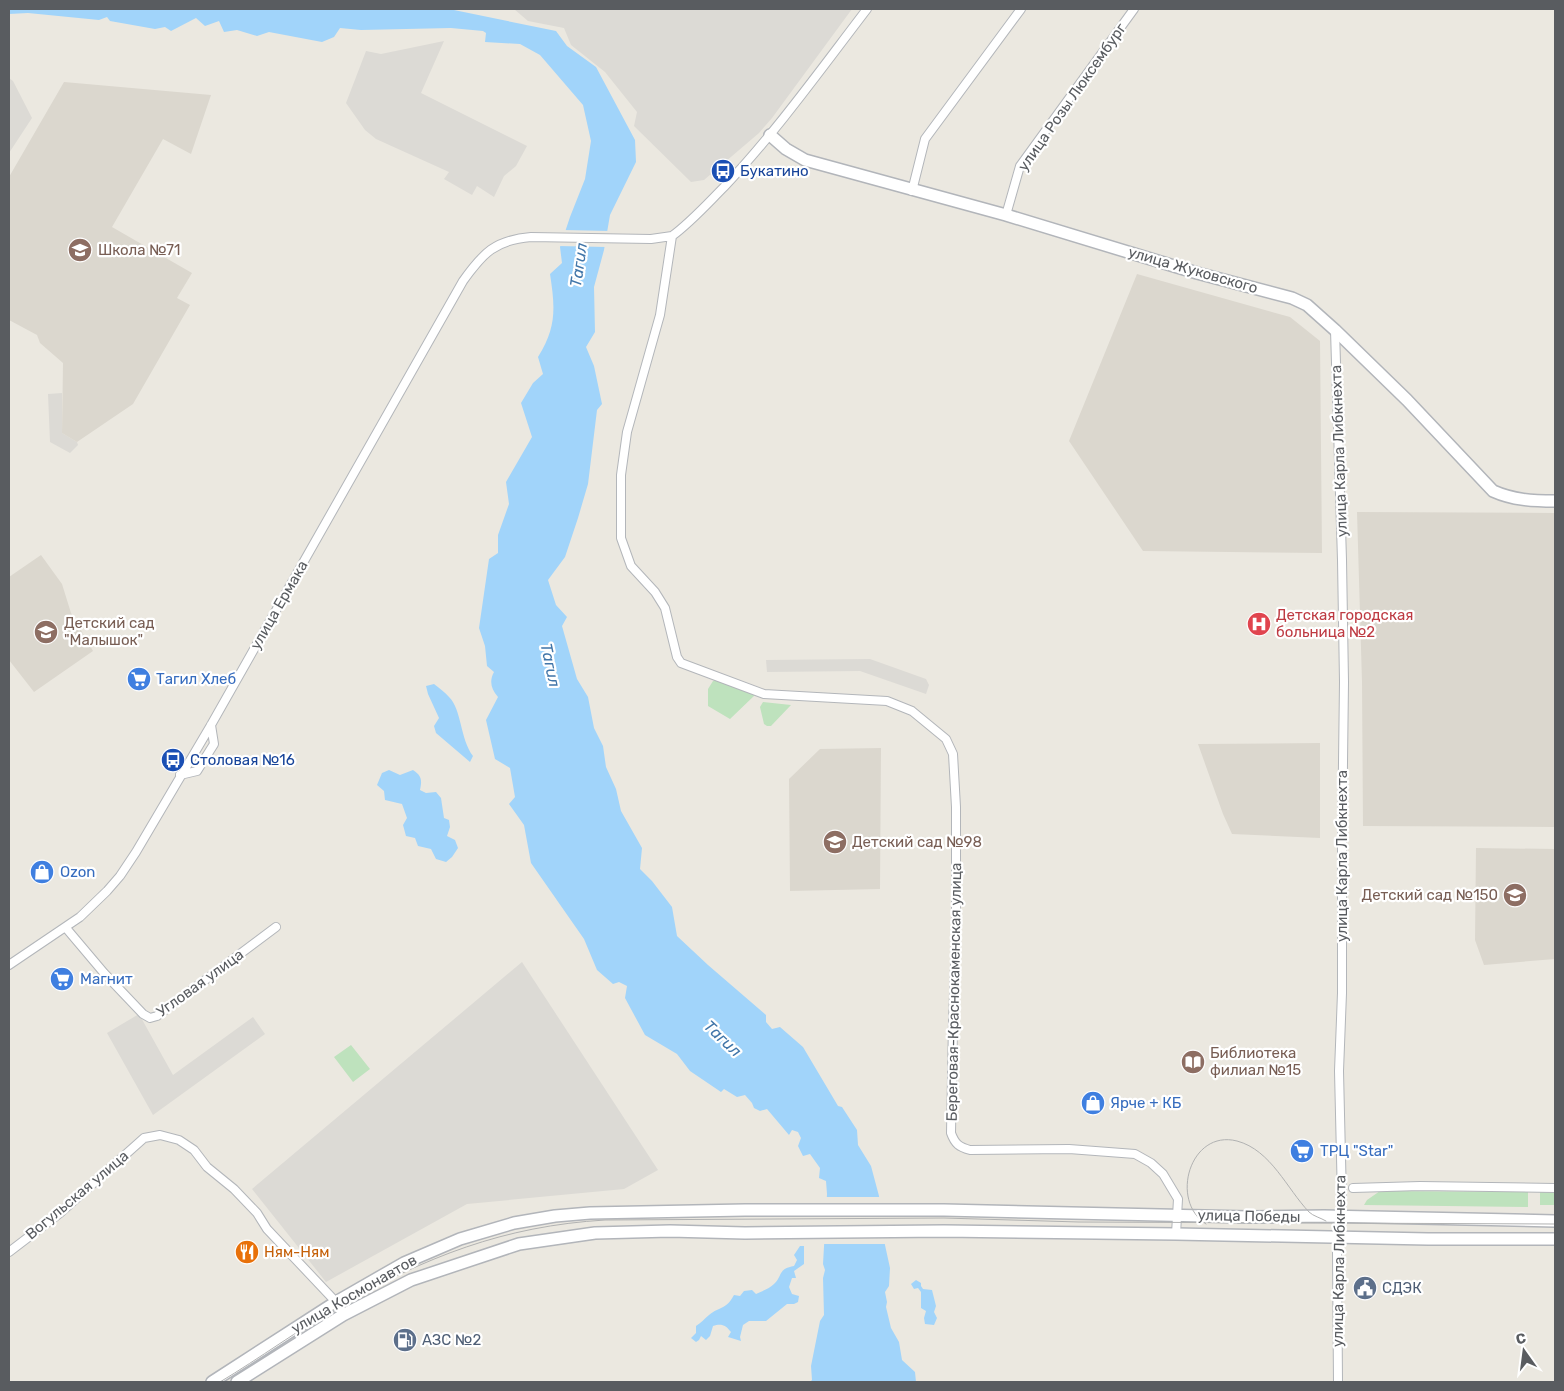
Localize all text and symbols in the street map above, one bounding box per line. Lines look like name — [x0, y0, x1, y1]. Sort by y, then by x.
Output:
street label: улица Розы Люксембург — [1014, 19, 1130, 174]
bus stop icon: Букатино — [710, 158, 736, 184]
place label: Букатино — [740, 162, 809, 180]
school or university icon: Школа №71 — [67, 237, 93, 263]
place label: Школа №71 — [98, 241, 180, 259]
water label: Тагил — [566, 242, 591, 288]
street label: улица Жуковского — [1126, 243, 1260, 297]
street label: улица Карла Либкнехта — [1327, 365, 1351, 537]
street label: улица Ермака — [246, 557, 312, 653]
place label: Детская городская больница №2 — [1276, 606, 1413, 641]
hospital icon: Детская городская больница №2 — [1246, 611, 1272, 637]
place label: Детский сад "Малышок" — [64, 614, 155, 649]
school or university icon: Детский сад "Малышок" — [33, 619, 59, 645]
water label: Тагил — [537, 641, 564, 689]
supermarket icon: Тагил Хлеб — [126, 666, 152, 692]
place label: Тагил Хлеб — [156, 670, 236, 688]
bus stop icon: Столовая №16 — [160, 747, 186, 773]
place label: Столовая №16 — [190, 751, 295, 769]
street label: улица Карла Либкнехта — [1333, 770, 1351, 942]
school or university icon: Детский сад №98 — [822, 829, 848, 855]
place label: Детский сад №98 — [852, 833, 982, 851]
shop icon: Ozon — [29, 859, 55, 885]
street label: Береговая-Краснокаменская улица — [943, 862, 965, 1122]
place label: Ozon — [60, 863, 95, 881]
school or university icon: Детский сад №150 — [1502, 882, 1528, 908]
place label: Детский сад №150 — [1362, 886, 1498, 904]
street label: Угловая улица — [153, 945, 247, 1021]
supermarket icon: Магнит — [49, 966, 75, 992]
place label: Магнит — [80, 970, 133, 988]
water label: Тагил — [700, 1016, 745, 1060]
place label: Библиотека филиал №15 — [1210, 1044, 1301, 1079]
library icon: Библиотека филиал №15 — [1180, 1049, 1206, 1075]
shop icon: Ярче + КБ — [1080, 1090, 1106, 1116]
place label: Ярче + КБ — [1110, 1094, 1182, 1112]
supermarket icon: ТРЦ "Star" — [1289, 1138, 1315, 1164]
place label: ТРЦ "Star" — [1320, 1142, 1393, 1160]
street label: Вогульская улица — [22, 1147, 132, 1243]
street label: улица Карла Либкнехта — [1328, 1175, 1350, 1347]
street label: улица Победы — [1197, 1206, 1301, 1226]
restaurant icon: Ням-Ням — [234, 1239, 260, 1265]
place label: Ням-Ням — [264, 1243, 329, 1261]
street label: улица Космонавтов — [288, 1251, 420, 1337]
public building icon: СДЭК — [1352, 1275, 1378, 1301]
place label: СДЭК — [1382, 1279, 1422, 1297]
north arrow — [1499, 1326, 1549, 1376]
fuel station icon: АЗС №2 — [392, 1327, 418, 1353]
text: С — [1514, 1329, 1528, 1348]
place label: АЗС №2 — [422, 1331, 481, 1349]

